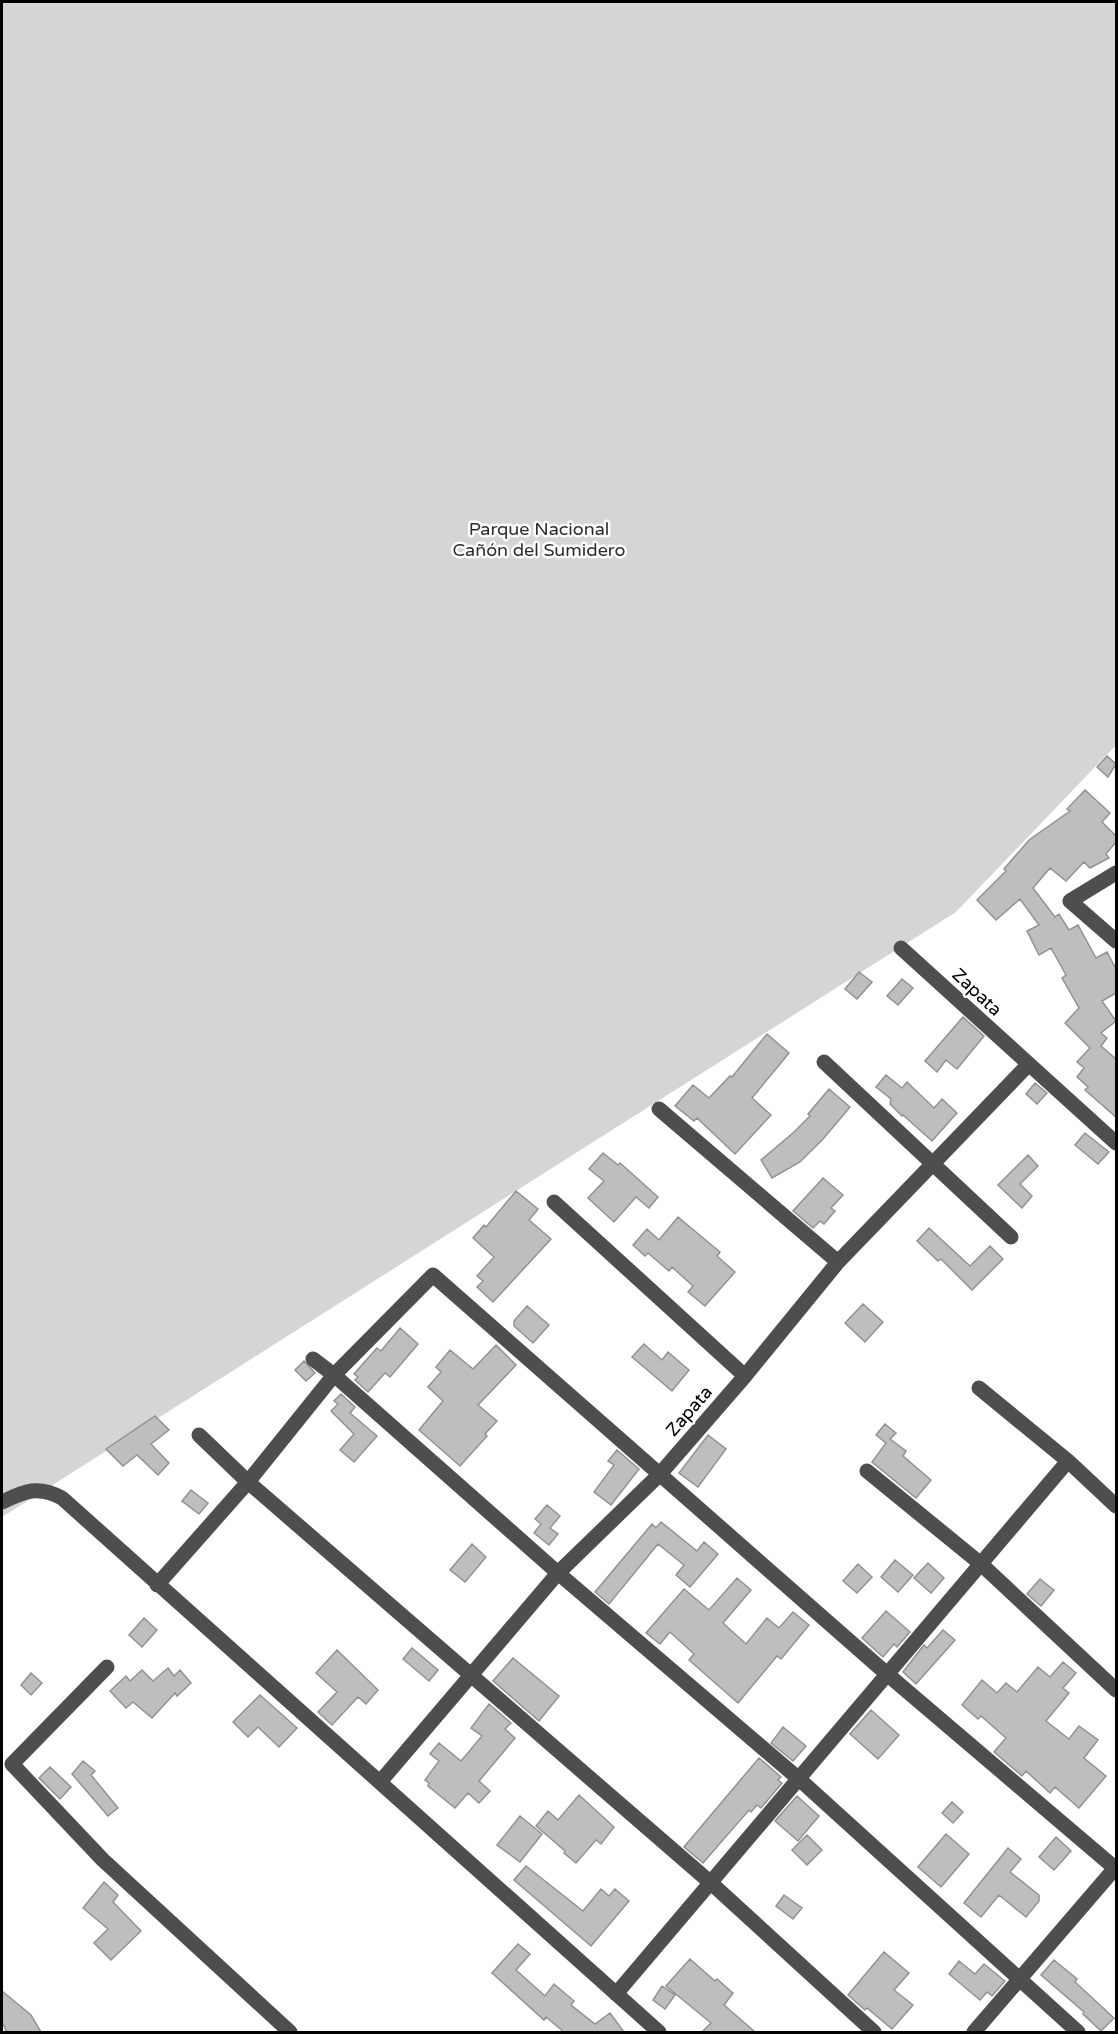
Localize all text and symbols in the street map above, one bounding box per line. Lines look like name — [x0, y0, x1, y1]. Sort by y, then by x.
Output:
park label: Parque Nacional Cañón del Sumidero — [453, 518, 625, 561]
street label: Zapata — [948, 964, 1006, 1020]
street label: Zapata — [661, 1381, 717, 1441]

